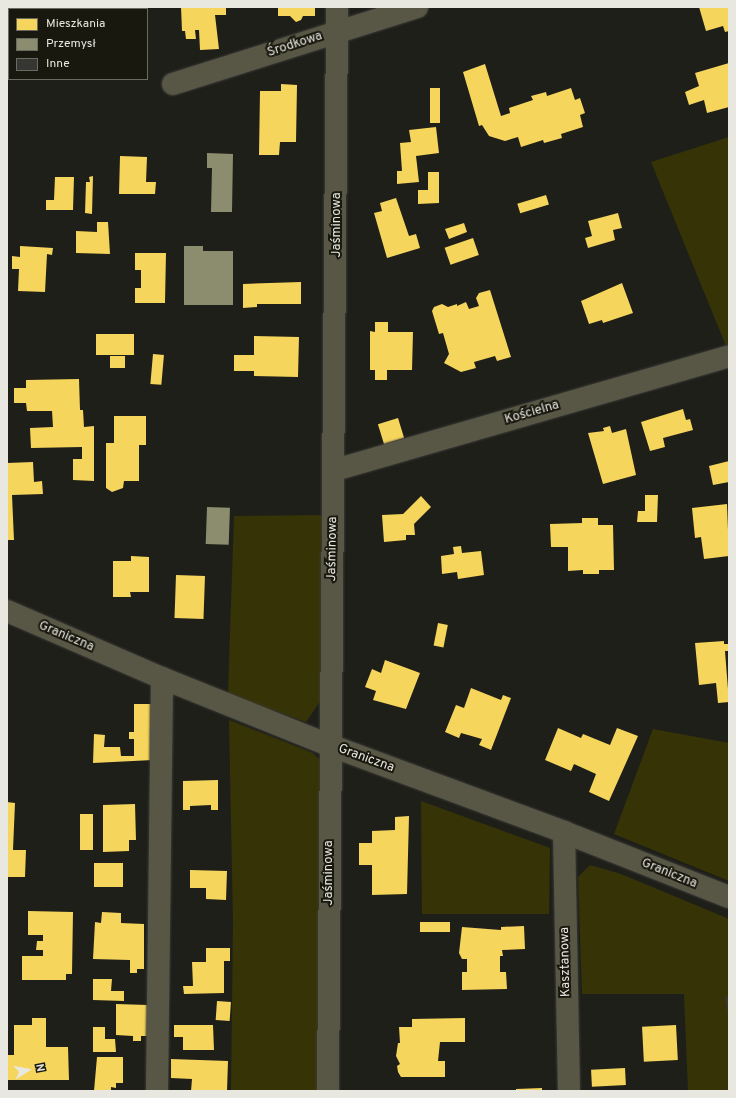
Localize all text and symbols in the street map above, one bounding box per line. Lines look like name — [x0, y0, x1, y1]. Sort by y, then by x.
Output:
legend — [8, 8, 148, 80]
text: Mieszkania — [46, 16, 105, 32]
street label: Środkowa — [266, 29, 324, 61]
text: Przemysł — [46, 36, 96, 52]
text: Inne — [46, 56, 70, 72]
street label: Jaśminowa — [329, 193, 345, 257]
street label: Kościelna — [503, 398, 561, 428]
street label: Jaśminowa — [325, 516, 341, 582]
street label: Graniczna — [36, 618, 96, 656]
street label: Graniczna — [336, 742, 396, 776]
street label: Jaśminowa — [321, 841, 337, 905]
street label: Graniczna — [639, 856, 699, 892]
street label: Kasztanowa — [558, 927, 574, 997]
north arrow — [8, 1050, 48, 1090]
text: N — [32, 1062, 47, 1073]

